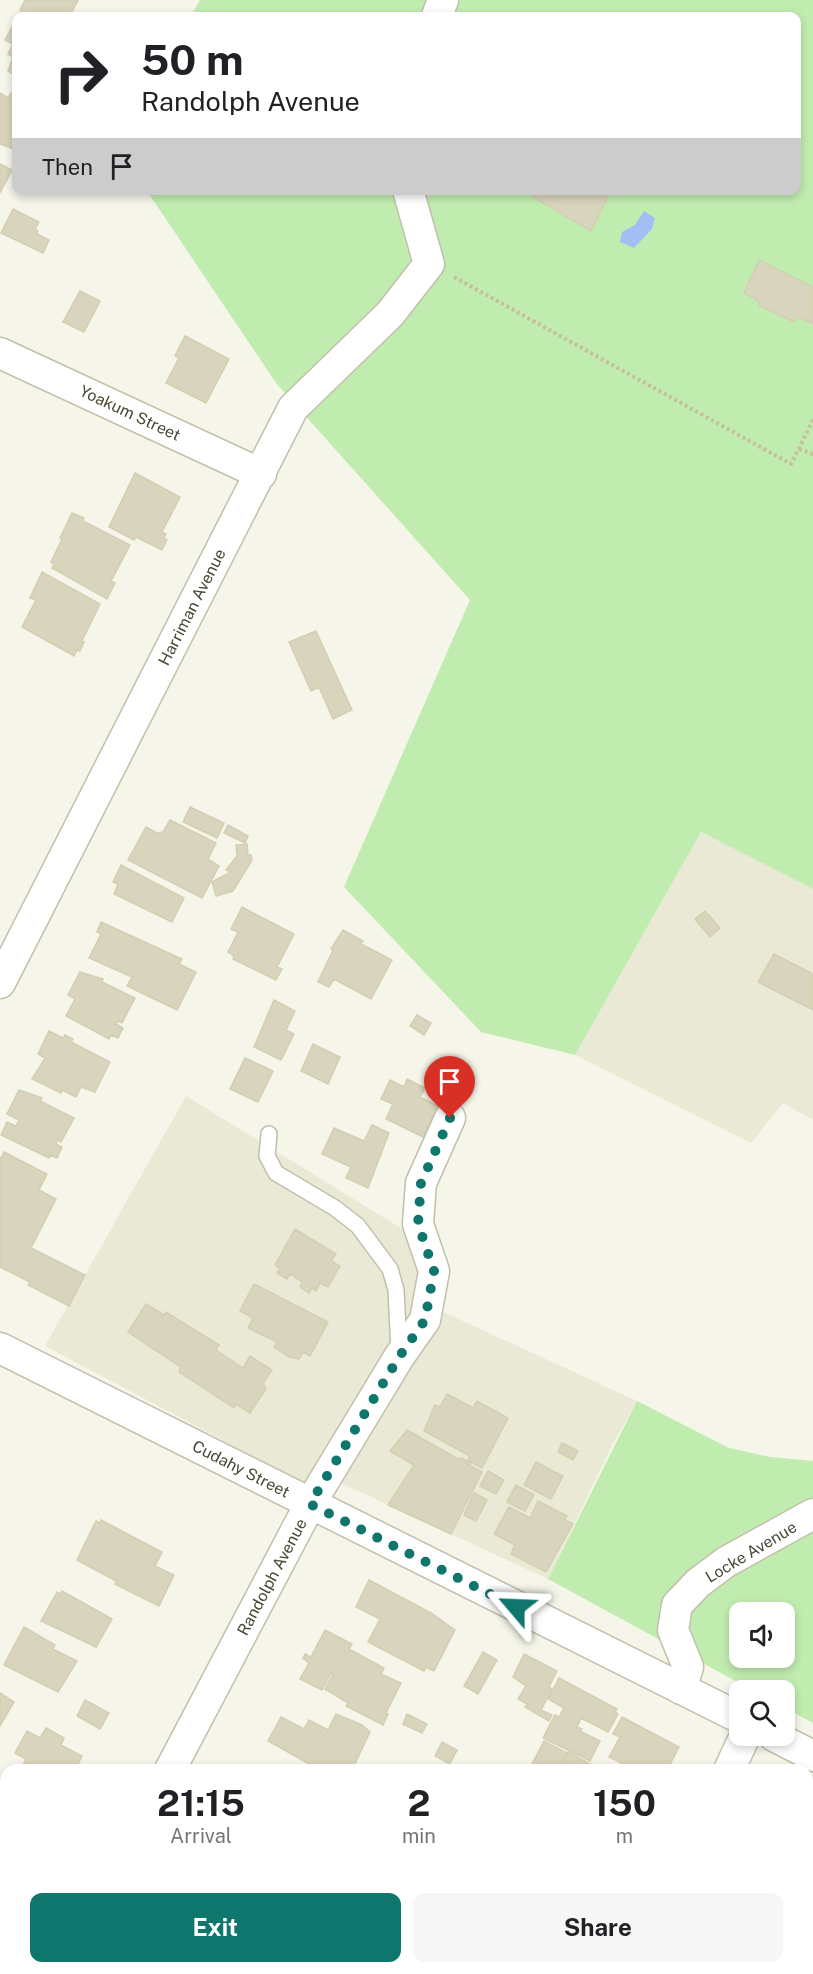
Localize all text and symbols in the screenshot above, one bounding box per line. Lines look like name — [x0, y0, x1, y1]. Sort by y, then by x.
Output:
text: 50 m — [141, 35, 244, 84]
icon: right — [42, 36, 120, 114]
text: Randolph Avenue — [141, 85, 360, 117]
icon: arrive — [105, 150, 138, 183]
text: Then — [42, 154, 93, 180]
street label: Yoakum Street — [77, 381, 183, 445]
street label: Harriman Avenue — [154, 545, 230, 669]
pin — [424, 1056, 475, 1118]
icon: arrive — [433, 1065, 466, 1098]
street label: Cudahy Street — [189, 1436, 293, 1502]
street label: Randolph Avenue — [233, 1515, 311, 1639]
street label: Locke Avenue — [702, 1517, 800, 1587]
position arrow — [484, 1575, 548, 1639]
map controls — [729, 1602, 795, 1746]
button: sound — [729, 1602, 795, 1668]
button: search — [729, 1680, 795, 1746]
text: 21:15 — [157, 1782, 245, 1824]
text: 2 — [407, 1782, 430, 1824]
text: 150 — [593, 1782, 656, 1824]
text: Arrival — [170, 1824, 232, 1848]
text: min — [402, 1824, 436, 1848]
text: m — [616, 1824, 633, 1848]
button: Exit — [30, 1893, 401, 1962]
button: Share — [413, 1893, 783, 1962]

